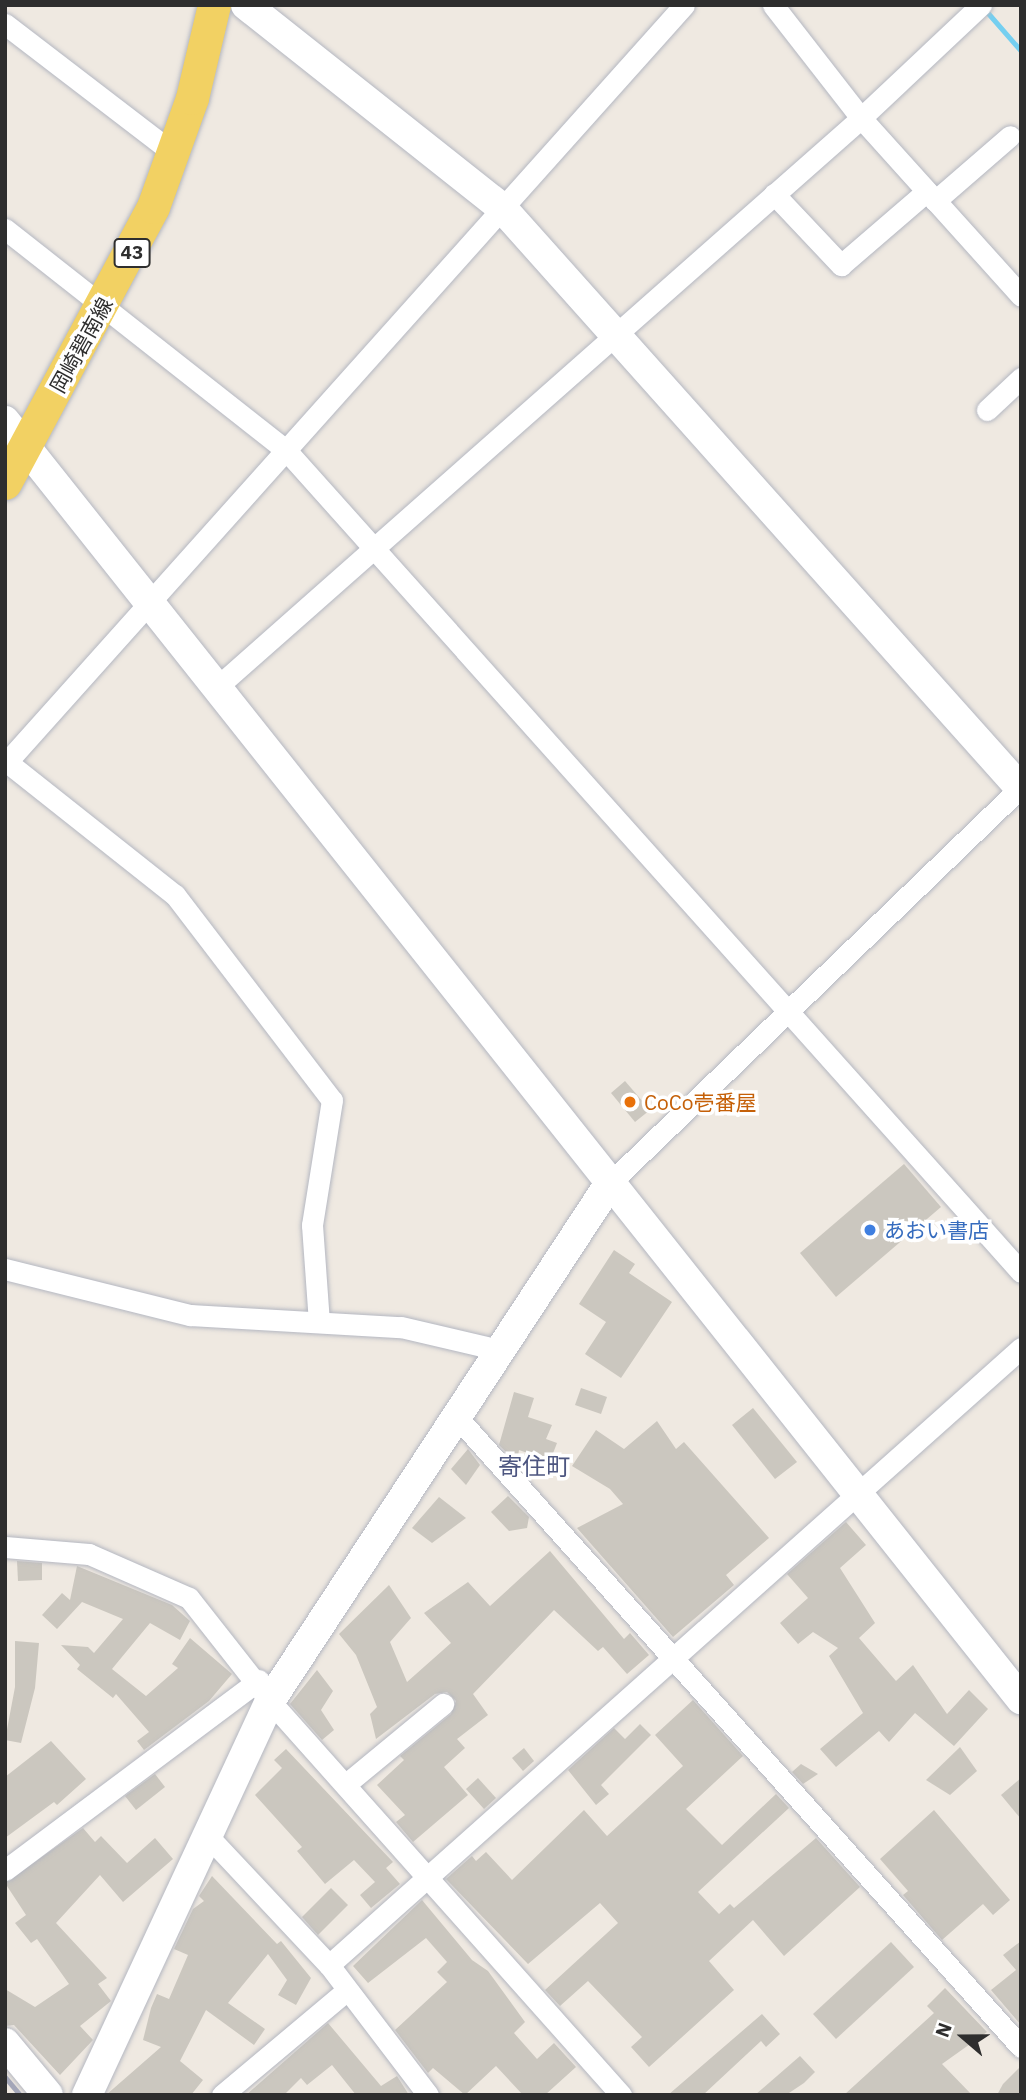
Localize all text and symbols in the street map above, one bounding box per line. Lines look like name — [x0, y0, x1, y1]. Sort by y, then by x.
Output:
road number: 43 — [113, 238, 151, 268]
street label: 岡崎碧南線 — [45, 293, 117, 397]
place label: CoCo壱番屋 — [644, 1089, 757, 1115]
marker: CoCo壱番屋 — [622, 1094, 638, 1110]
place label: あおい書店 — [884, 1217, 989, 1243]
marker: あおい書店 — [862, 1222, 878, 1238]
district label: 寄住町 — [498, 1453, 570, 1481]
north arrow — [928, 2002, 998, 2072]
text: N — [930, 2019, 957, 2040]

